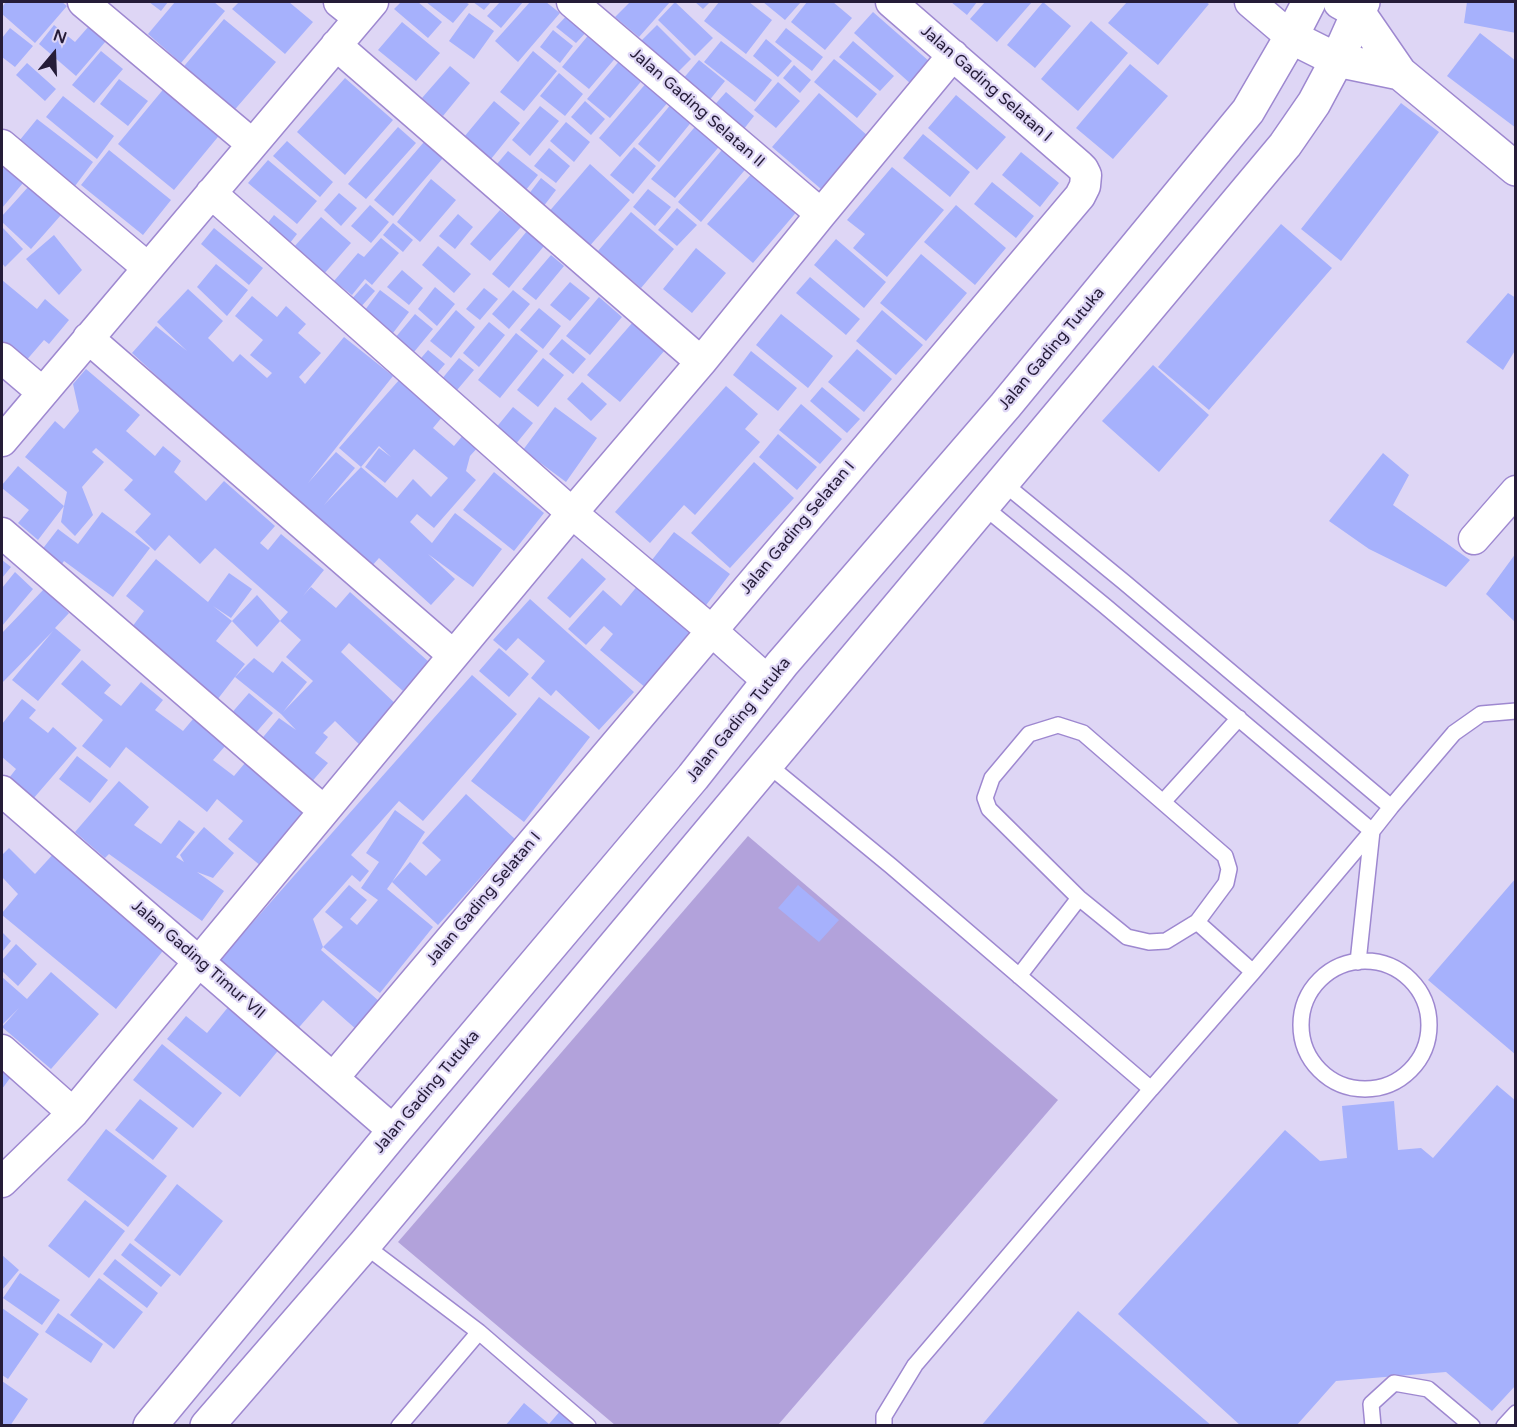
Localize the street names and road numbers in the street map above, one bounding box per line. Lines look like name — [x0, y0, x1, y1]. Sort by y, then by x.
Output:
street label: Jalan Gading Selatan I — [916, 22, 1056, 146]
street label: Jalan Gading Selatan II — [626, 44, 768, 172]
street label: Jalan Gading Tutuka — [995, 284, 1109, 414]
street label: Jalan Gading Selatan I — [737, 458, 859, 598]
street label: Jalan Gading Tutuka — [683, 654, 795, 786]
street label: Jalan Gading Selatan I — [423, 829, 545, 969]
street label: Jalan Gading Timur VII — [127, 897, 269, 1023]
street label: Jalan Gading Tutuka — [370, 1027, 484, 1157]

